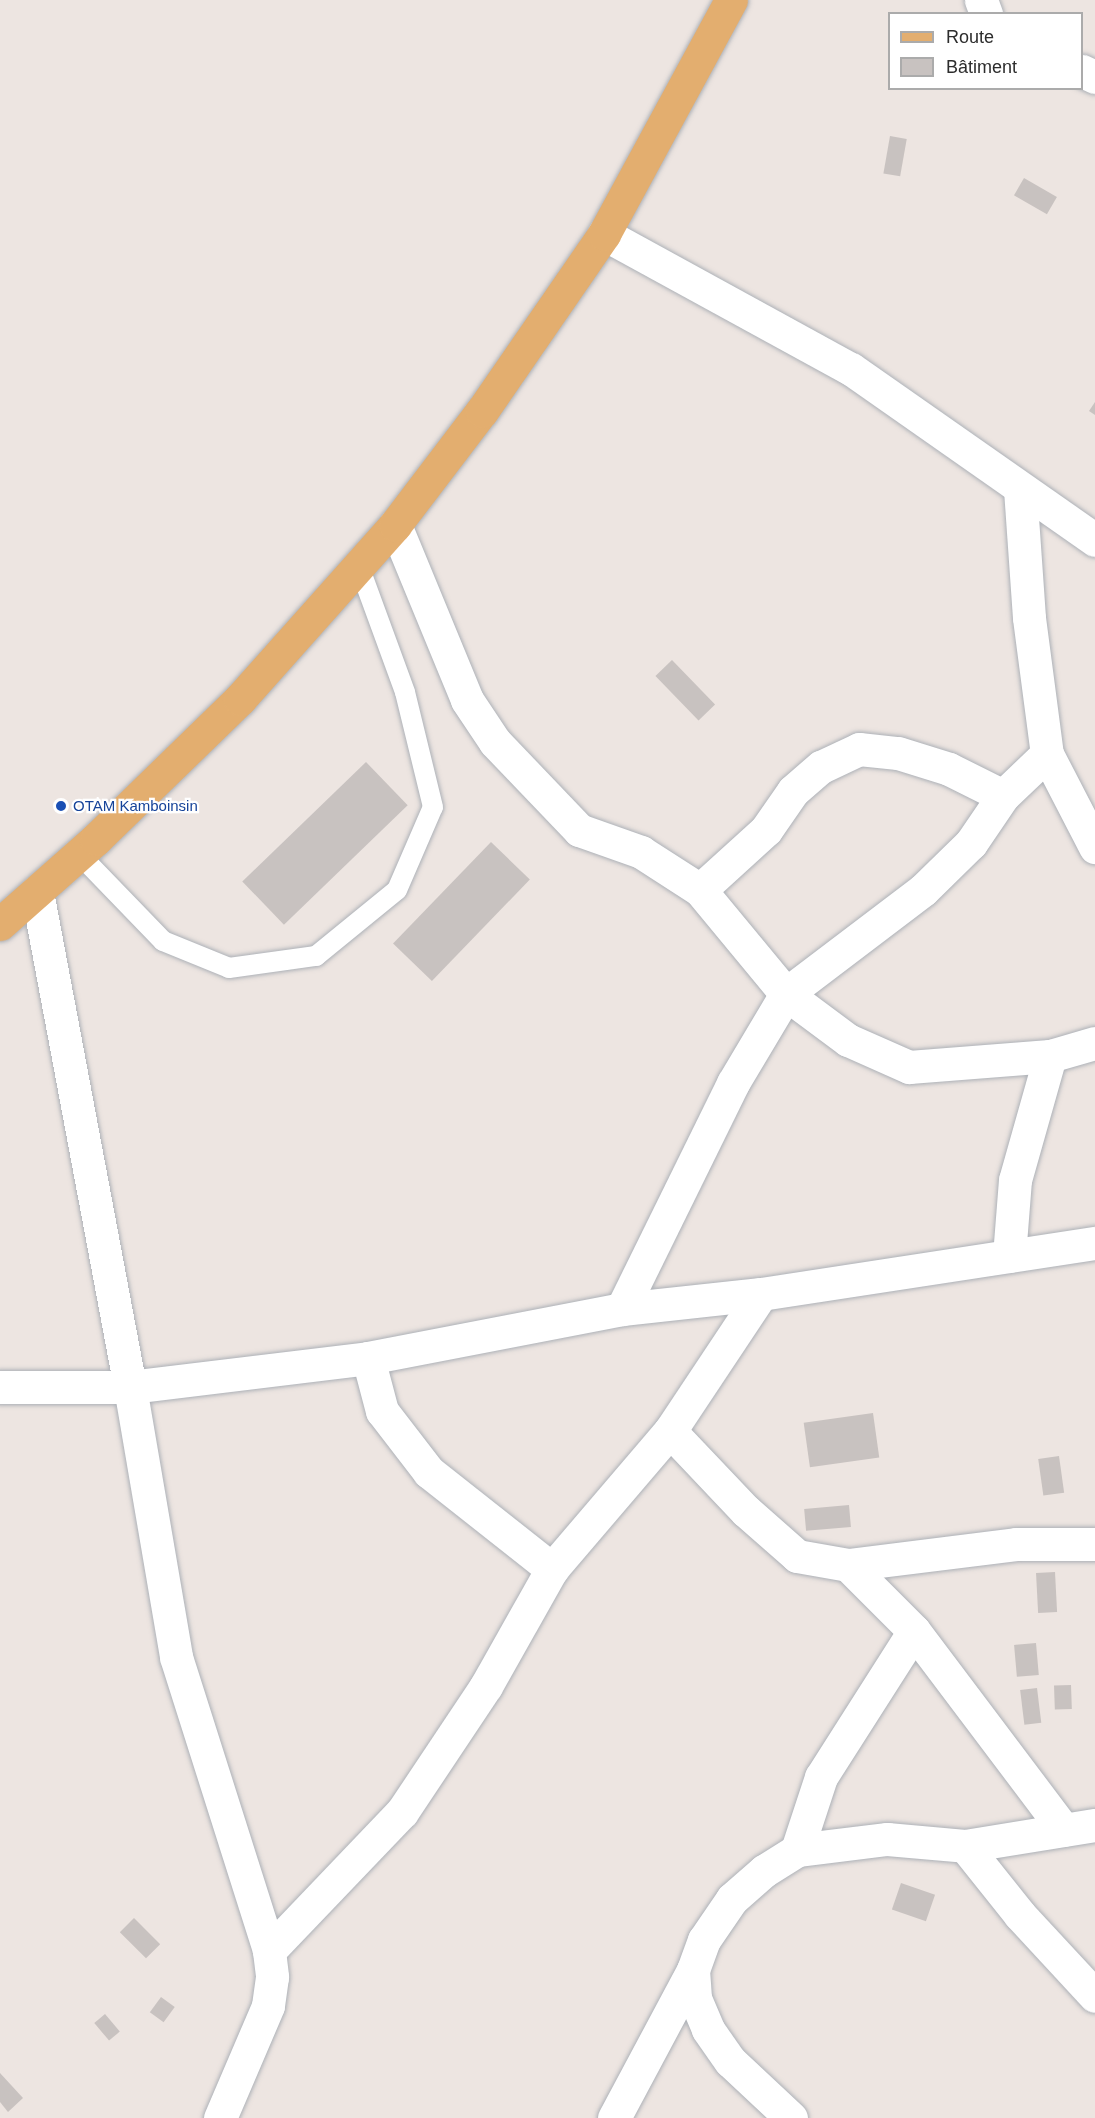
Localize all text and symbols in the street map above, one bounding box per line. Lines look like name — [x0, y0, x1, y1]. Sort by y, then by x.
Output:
legend — [888, 12, 1083, 90]
text: Route — [946, 27, 994, 47]
text: Bâtiment — [946, 57, 1017, 77]
place label: OTAM Kamboinsin — [73, 797, 198, 815]
marker: OTAM Kamboinsin — [54, 799, 68, 813]

